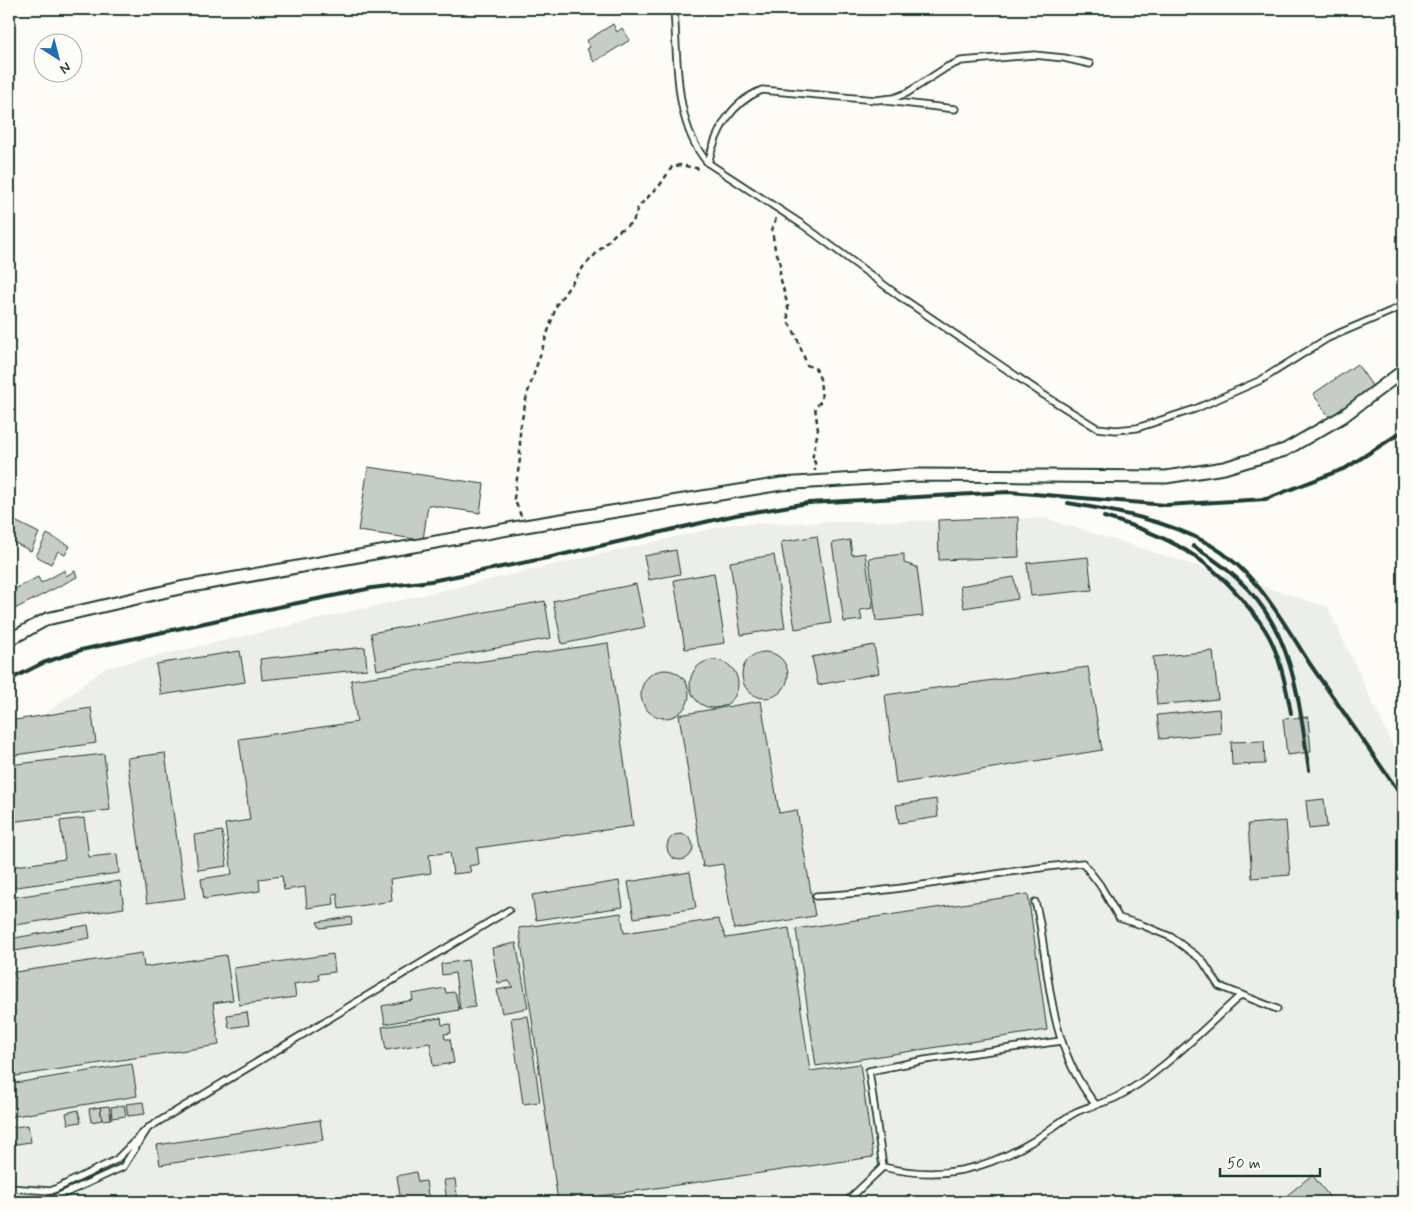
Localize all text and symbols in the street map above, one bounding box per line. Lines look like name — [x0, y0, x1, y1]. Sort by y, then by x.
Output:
north arrow — [32, 32, 82, 82]
text: N — [56, 58, 74, 78]
scale bar — [1220, 1146, 1320, 1178]
text: 50 m — [1227, 1154, 1261, 1174]

